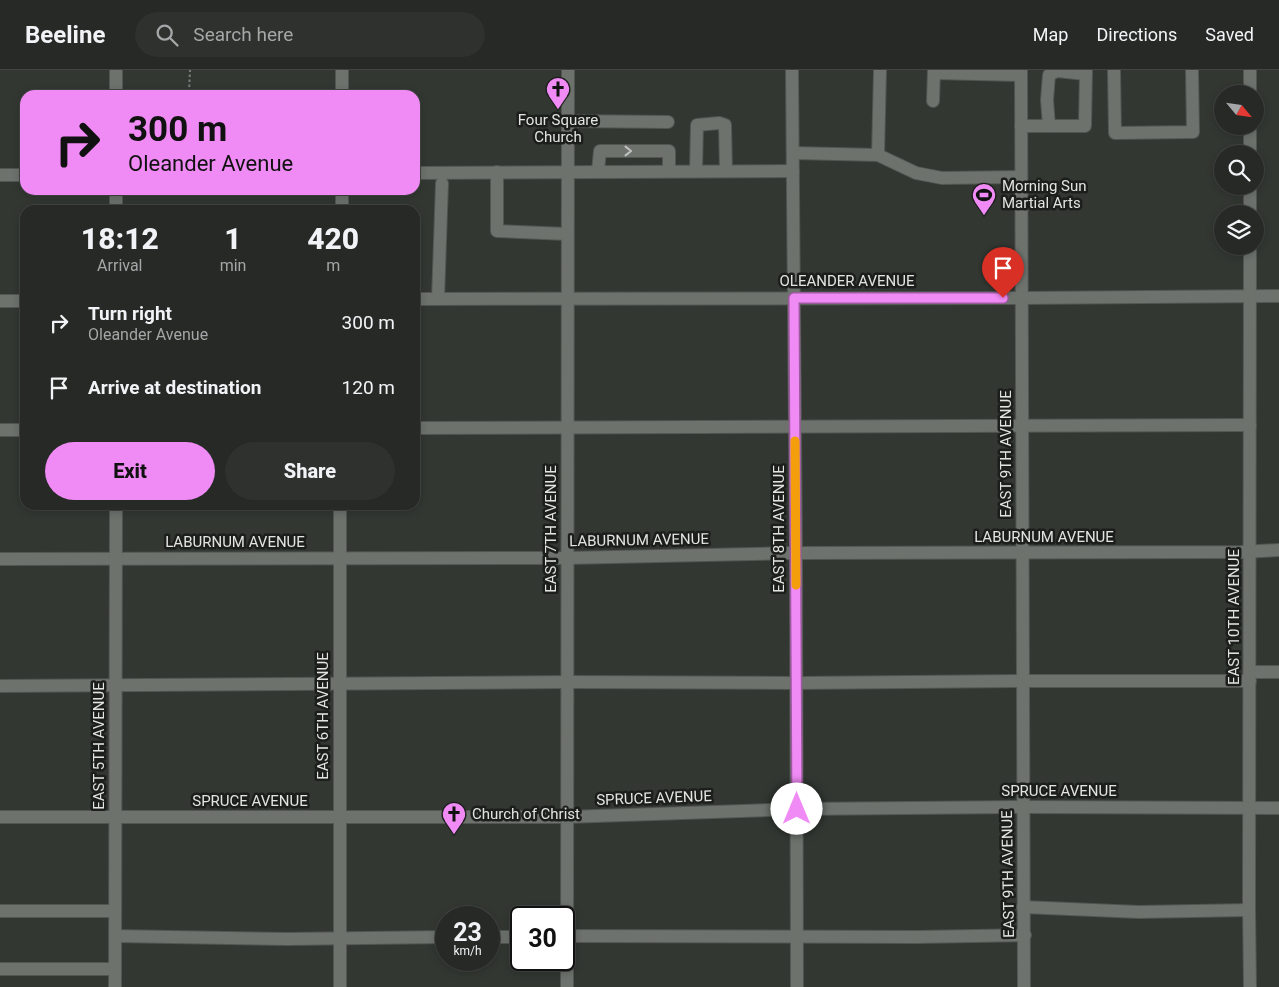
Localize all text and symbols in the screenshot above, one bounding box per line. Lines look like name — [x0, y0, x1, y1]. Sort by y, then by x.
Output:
search box — [135, 12, 485, 57]
text: Beeline — [25, 21, 105, 49]
icon: search — [153, 21, 181, 49]
text: Search here — [193, 23, 293, 46]
text: Map — [1033, 24, 1068, 45]
text: Directions — [1096, 24, 1177, 45]
text: Saved — [1205, 24, 1254, 45]
church icon: Four Square Church — [545, 76, 571, 110]
north arrow — [1214, 85, 1264, 135]
map controls — [1214, 85, 1264, 255]
text: 300 m — [128, 109, 227, 150]
icon: right — [45, 110, 110, 175]
place label: Four Square Church — [518, 111, 598, 146]
button: search — [1214, 145, 1264, 195]
one-way arrow — [624, 146, 632, 156]
text: Oleander Avenue — [128, 151, 293, 176]
place label: Morning Sun Martial Arts — [1002, 177, 1087, 212]
sports icon: Morning Sun Martial Arts — [971, 182, 997, 216]
button: layers — [1214, 205, 1264, 255]
text: 18:12 — [81, 221, 159, 256]
text: 1 — [224, 221, 242, 256]
text: 420 — [307, 221, 359, 256]
pin — [982, 247, 1024, 298]
icon: arrive — [989, 254, 1017, 282]
text: Arrival — [97, 256, 143, 275]
text: min — [220, 256, 246, 275]
text: m — [326, 256, 340, 275]
street label: OLEANDER AVENUE — [780, 272, 915, 290]
text: Turn right — [88, 302, 172, 325]
icon: right — [45, 309, 73, 337]
text: 300 m — [342, 311, 395, 334]
text: Oleander Avenue — [88, 325, 208, 344]
icon: arrive — [45, 374, 73, 402]
text: Arrive at destination — [88, 376, 261, 399]
text: 120 m — [342, 376, 395, 399]
street label: EAST 9TH AVENUE — [997, 390, 1015, 518]
button: Exit — [45, 442, 215, 500]
button: Share — [225, 442, 395, 500]
street label: EAST 7TH AVENUE — [542, 465, 560, 593]
street label: EAST 8TH AVENUE — [770, 465, 788, 593]
street label: LABURNUM AVENUE — [974, 528, 1114, 546]
street label: LABURNUM AVENUE — [569, 530, 709, 550]
street label: LABURNUM AVENUE — [165, 533, 305, 551]
street label: EAST 10TH AVENUE — [1225, 549, 1243, 685]
street label: EAST 6TH AVENUE — [314, 652, 332, 780]
street label: EAST 5TH AVENUE — [90, 682, 108, 810]
position arrow — [770, 782, 822, 834]
street label: SPRUCE AVENUE — [1001, 782, 1117, 800]
street label: SPRUCE AVENUE — [596, 787, 713, 809]
street label: SPRUCE AVENUE — [192, 792, 308, 810]
church icon: Church of Christ — [441, 801, 467, 835]
place label: Church of Christ — [472, 805, 580, 823]
street label: EAST 9TH AVENUE — [998, 810, 1018, 938]
speed limit sign: 30 — [510, 906, 575, 971]
text: 23 — [453, 918, 482, 947]
text: km/h — [453, 944, 482, 958]

